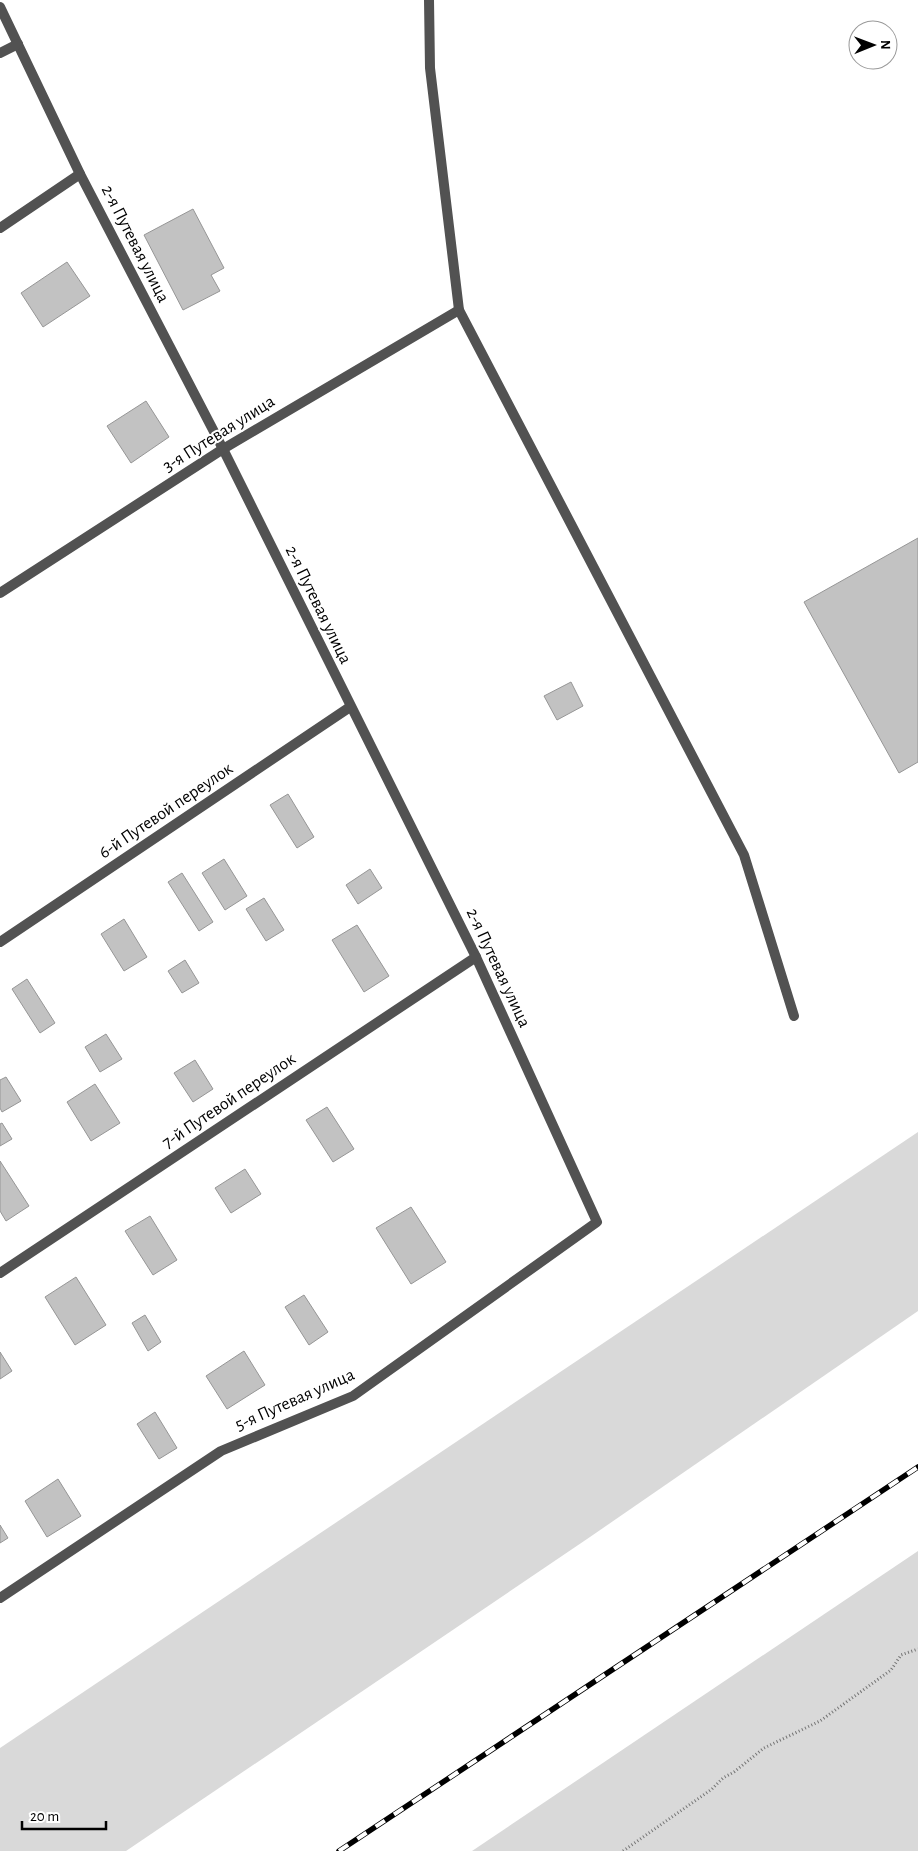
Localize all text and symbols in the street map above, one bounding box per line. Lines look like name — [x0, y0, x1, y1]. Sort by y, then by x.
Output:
north arrow — [848, 20, 898, 70]
text: N — [878, 40, 892, 50]
street label: 2-я Путевая улица — [98, 182, 172, 306]
street label: 3-я Путевая улица — [160, 392, 278, 476]
street label: 2-я Путевая улица — [282, 543, 354, 667]
street label: 6-й Путевой переулок — [96, 759, 237, 862]
street label: 2-я Путевая улица — [463, 906, 533, 1030]
street label: 7-й Путевой переулок — [159, 1049, 299, 1152]
street label: 5-я Путевая улица — [233, 1366, 357, 1434]
scale bar — [22, 1798, 106, 1830]
text: 20 m — [30, 1809, 59, 1824]

